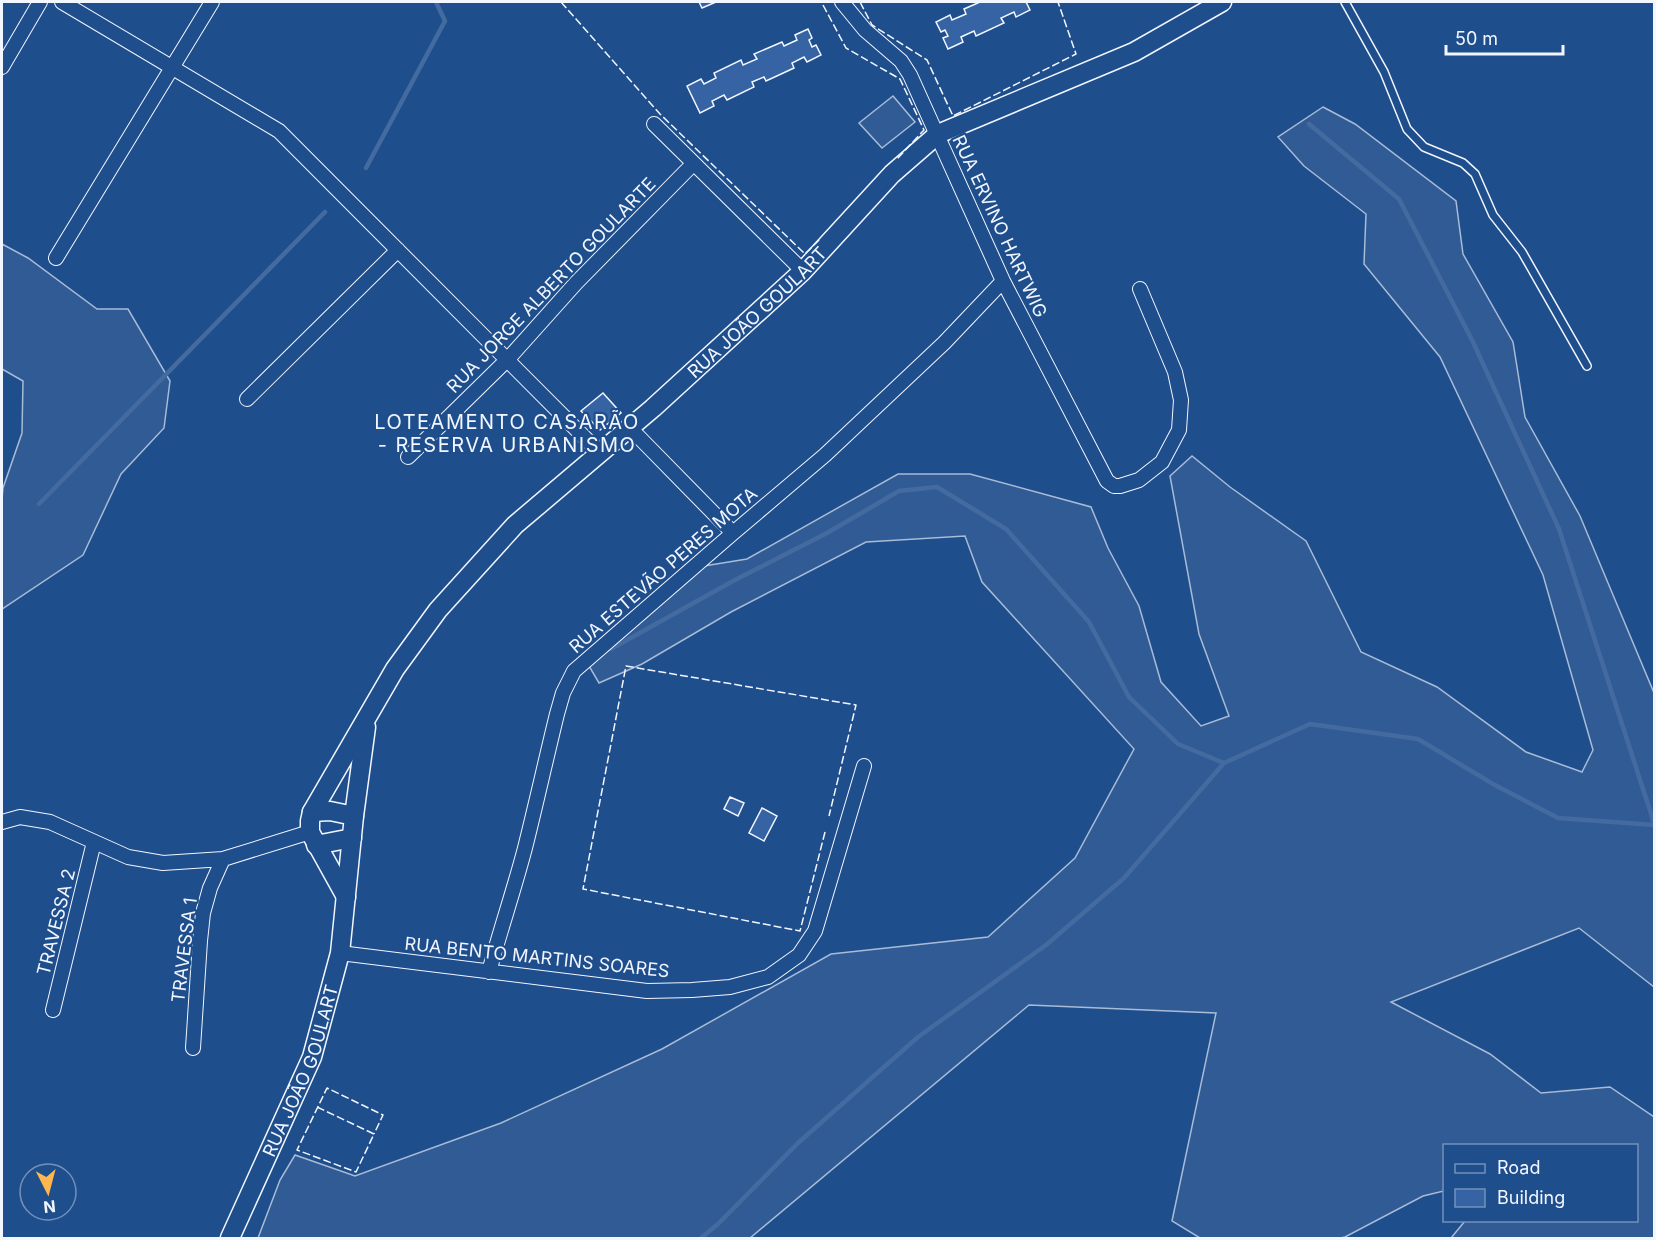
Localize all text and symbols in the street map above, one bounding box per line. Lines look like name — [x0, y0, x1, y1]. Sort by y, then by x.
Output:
scale bar — [1446, 18, 1563, 56]
text: 50 m — [1455, 28, 1498, 49]
street label: RUA ERVINO HARTWIG — [948, 131, 1052, 321]
street label: RUA JORGE ALBERTO GOULARTE — [442, 173, 660, 397]
street label: RUA JOÃO GOULART — [683, 242, 831, 382]
district label: LOTEAMENTO CASARÃO - RESERVA URBANISMO — [374, 409, 640, 457]
street label: RUA ESTEVÃO PERES MOTA — [564, 482, 761, 657]
street label: TRAVESSA 2 — [33, 866, 79, 978]
street label: TRAVESSA 1 — [167, 896, 201, 1004]
street label: RUA BENTO MARTINS SOARES — [404, 933, 670, 981]
street label: RUA JOÃO GOULART — [258, 982, 342, 1160]
legend — [1443, 1144, 1638, 1222]
text: Road — [1497, 1157, 1540, 1178]
north arrow — [18, 1162, 78, 1222]
text: Building — [1497, 1187, 1565, 1208]
text: N — [42, 1196, 57, 1218]

